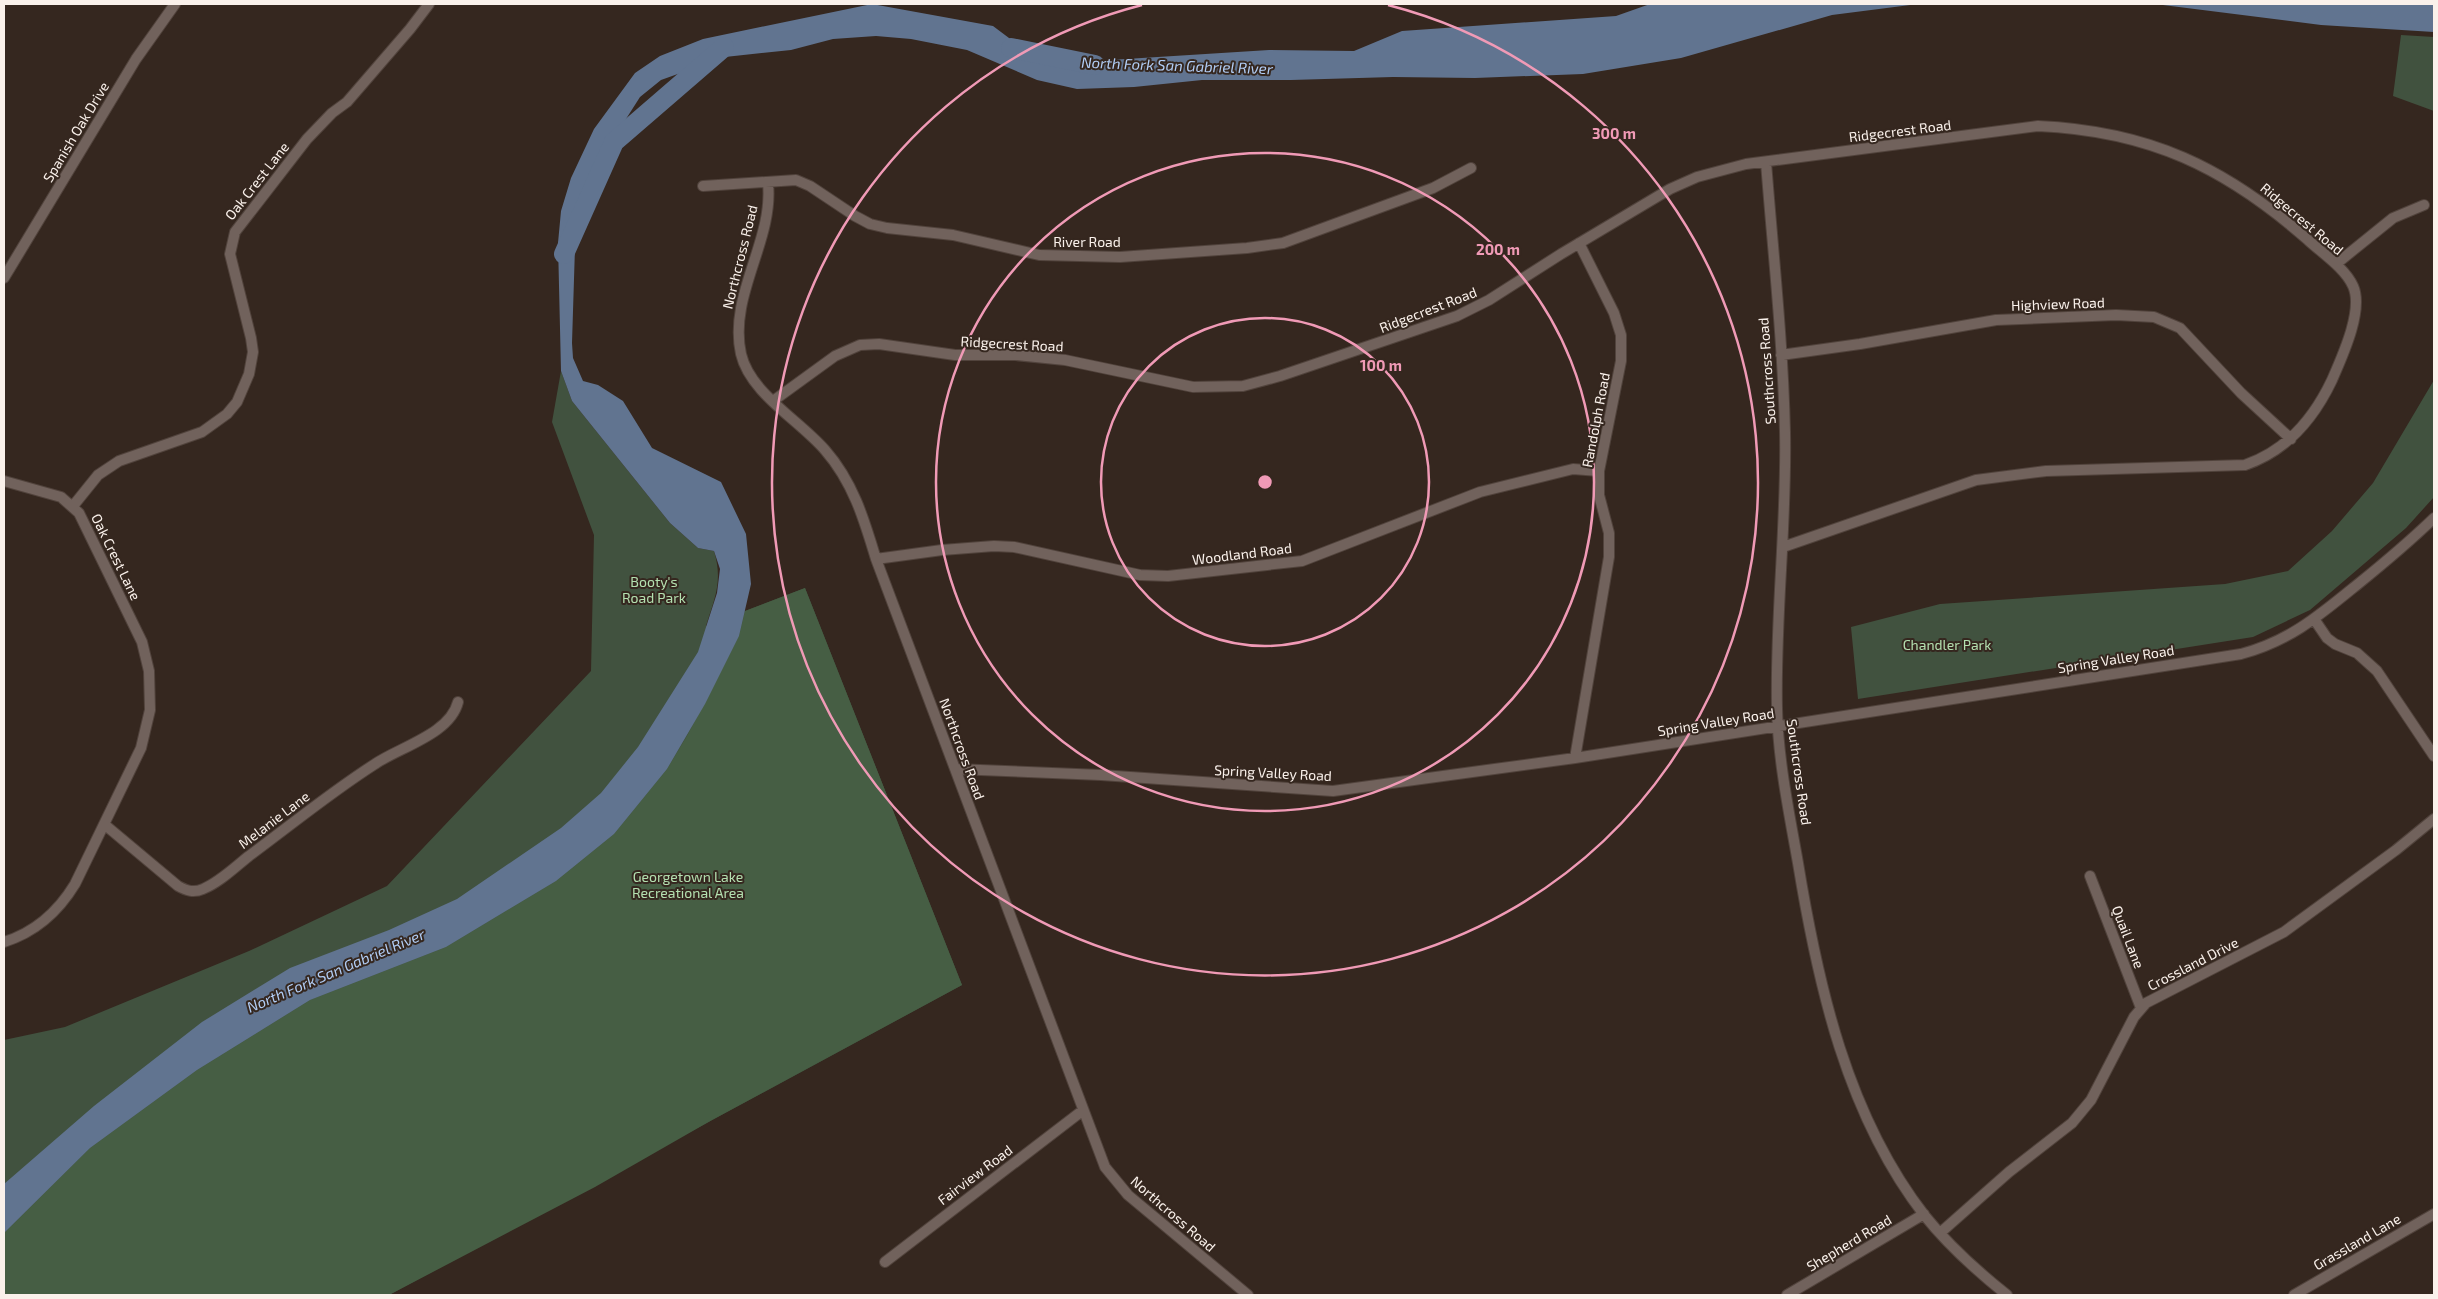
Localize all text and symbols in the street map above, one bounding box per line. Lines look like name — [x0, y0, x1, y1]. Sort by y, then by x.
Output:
water label: North Fork San Gabriel River — [1081, 53, 1274, 77]
street label: Spanish Oak Drive — [39, 78, 112, 185]
street label: Ridgecrest Road — [1848, 116, 1952, 145]
text: 300 m — [1592, 124, 1636, 142]
street label: Oak Crest Lane — [221, 138, 292, 223]
street label: Ridgecrest Road — [2257, 179, 2347, 258]
street label: Northcross Road — [718, 203, 761, 311]
street label: River Road — [1053, 233, 1121, 250]
text: 200 m — [1476, 240, 1520, 258]
street label: Ridgecrest Road — [1377, 283, 1479, 336]
street label: Highview Road — [2011, 293, 2105, 314]
street label: Southcross Road — [1754, 317, 1779, 425]
street label: Ridgecrest Road — [960, 332, 1064, 355]
text: 100 m — [1360, 356, 1402, 374]
street label: Randolph Road — [1578, 371, 1613, 469]
centre of rings — [1256, 473, 1274, 491]
street label: Oak Crest Lane — [88, 511, 145, 603]
street label: Woodland Road — [1191, 539, 1293, 568]
park label: Booty's Road Park — [622, 573, 686, 606]
park label: Chandler Park — [1903, 636, 1991, 653]
street label: Spring Valley Road — [2056, 641, 2175, 676]
street label: Northcross Road — [936, 696, 989, 802]
street label: Spring Valley Road — [1656, 704, 1775, 739]
street label: Southcross Road — [1784, 718, 1815, 826]
street label: Spring Valley Road — [1214, 761, 1332, 784]
street label: Melanie Lane — [235, 787, 313, 852]
park label: Georgetown Lake Recreational Area — [632, 868, 744, 901]
street label: Quail Lane — [2109, 903, 2148, 971]
water label: North Fork San Gabriel River — [244, 924, 428, 1016]
street label: Crossland Drive — [2144, 933, 2241, 994]
street label: Fairview Road — [934, 1141, 1015, 1208]
street label: Northcross Road — [1127, 1172, 1219, 1255]
street label: Grassland Lane — [2310, 1210, 2403, 1273]
street label: Shepherd Road — [1803, 1211, 1894, 1275]

